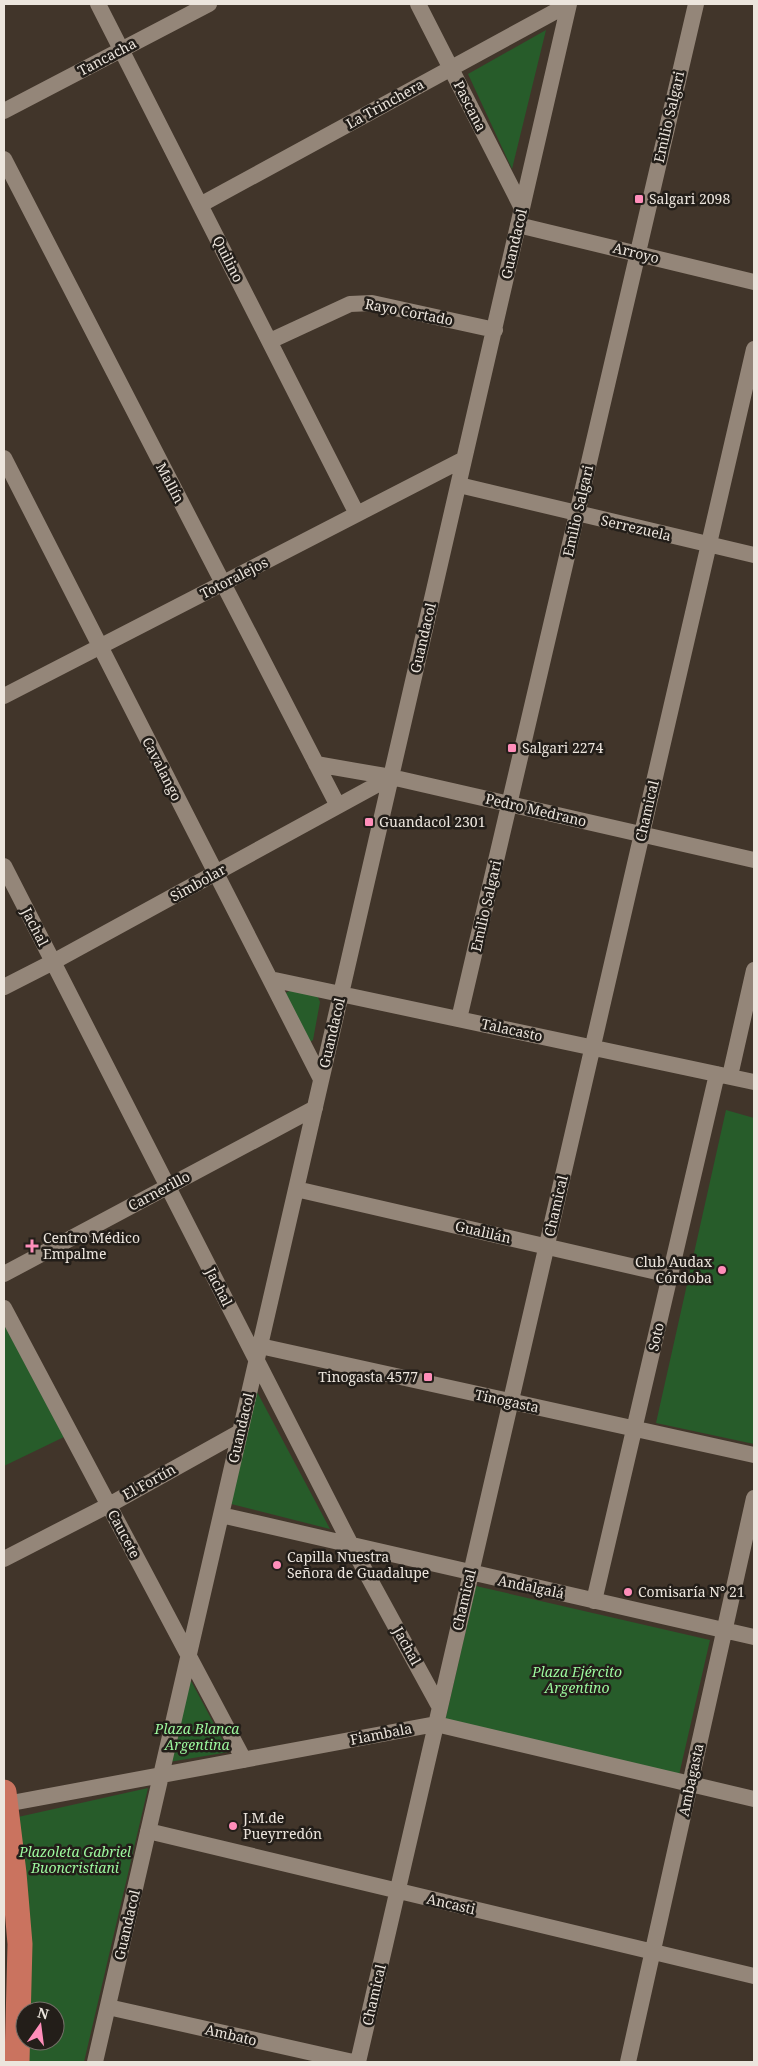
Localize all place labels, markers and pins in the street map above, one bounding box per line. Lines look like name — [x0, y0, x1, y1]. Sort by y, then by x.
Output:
place label: Salgari 2098 — [649, 189, 730, 208]
marker: Salgari 2098 — [633, 193, 645, 205]
place label: Salgari 2274 — [522, 738, 603, 757]
marker: Salgari 2274 — [506, 742, 518, 754]
place label: Guandacol 2301 — [379, 812, 486, 831]
marker: Guandacol 2301 — [363, 816, 375, 828]
place label: Centro Médico Empalme — [43, 1228, 140, 1263]
marker: Centro Médico Empalme — [25, 1239, 39, 1253]
place label: Club Audax Córdoba — [635, 1252, 713, 1287]
marker: Club Audax Córdoba — [716, 1264, 728, 1276]
place label: Tinogasta 4577 — [318, 1367, 418, 1386]
marker: Tinogasta 4577 — [422, 1371, 434, 1383]
place label: Capilla Nuestra Señora de Guadalupe — [287, 1547, 429, 1582]
marker: Capilla Nuestra Señora de Guadalupe — [271, 1559, 283, 1571]
place label: Comisaría N° 21 — [638, 1582, 745, 1601]
marker: Comisaría N° 21 — [622, 1586, 634, 1598]
place label: J.M.de Pueyrredón — [242, 1808, 322, 1843]
marker: J.M.de Pueyrredón — [227, 1820, 239, 1832]

